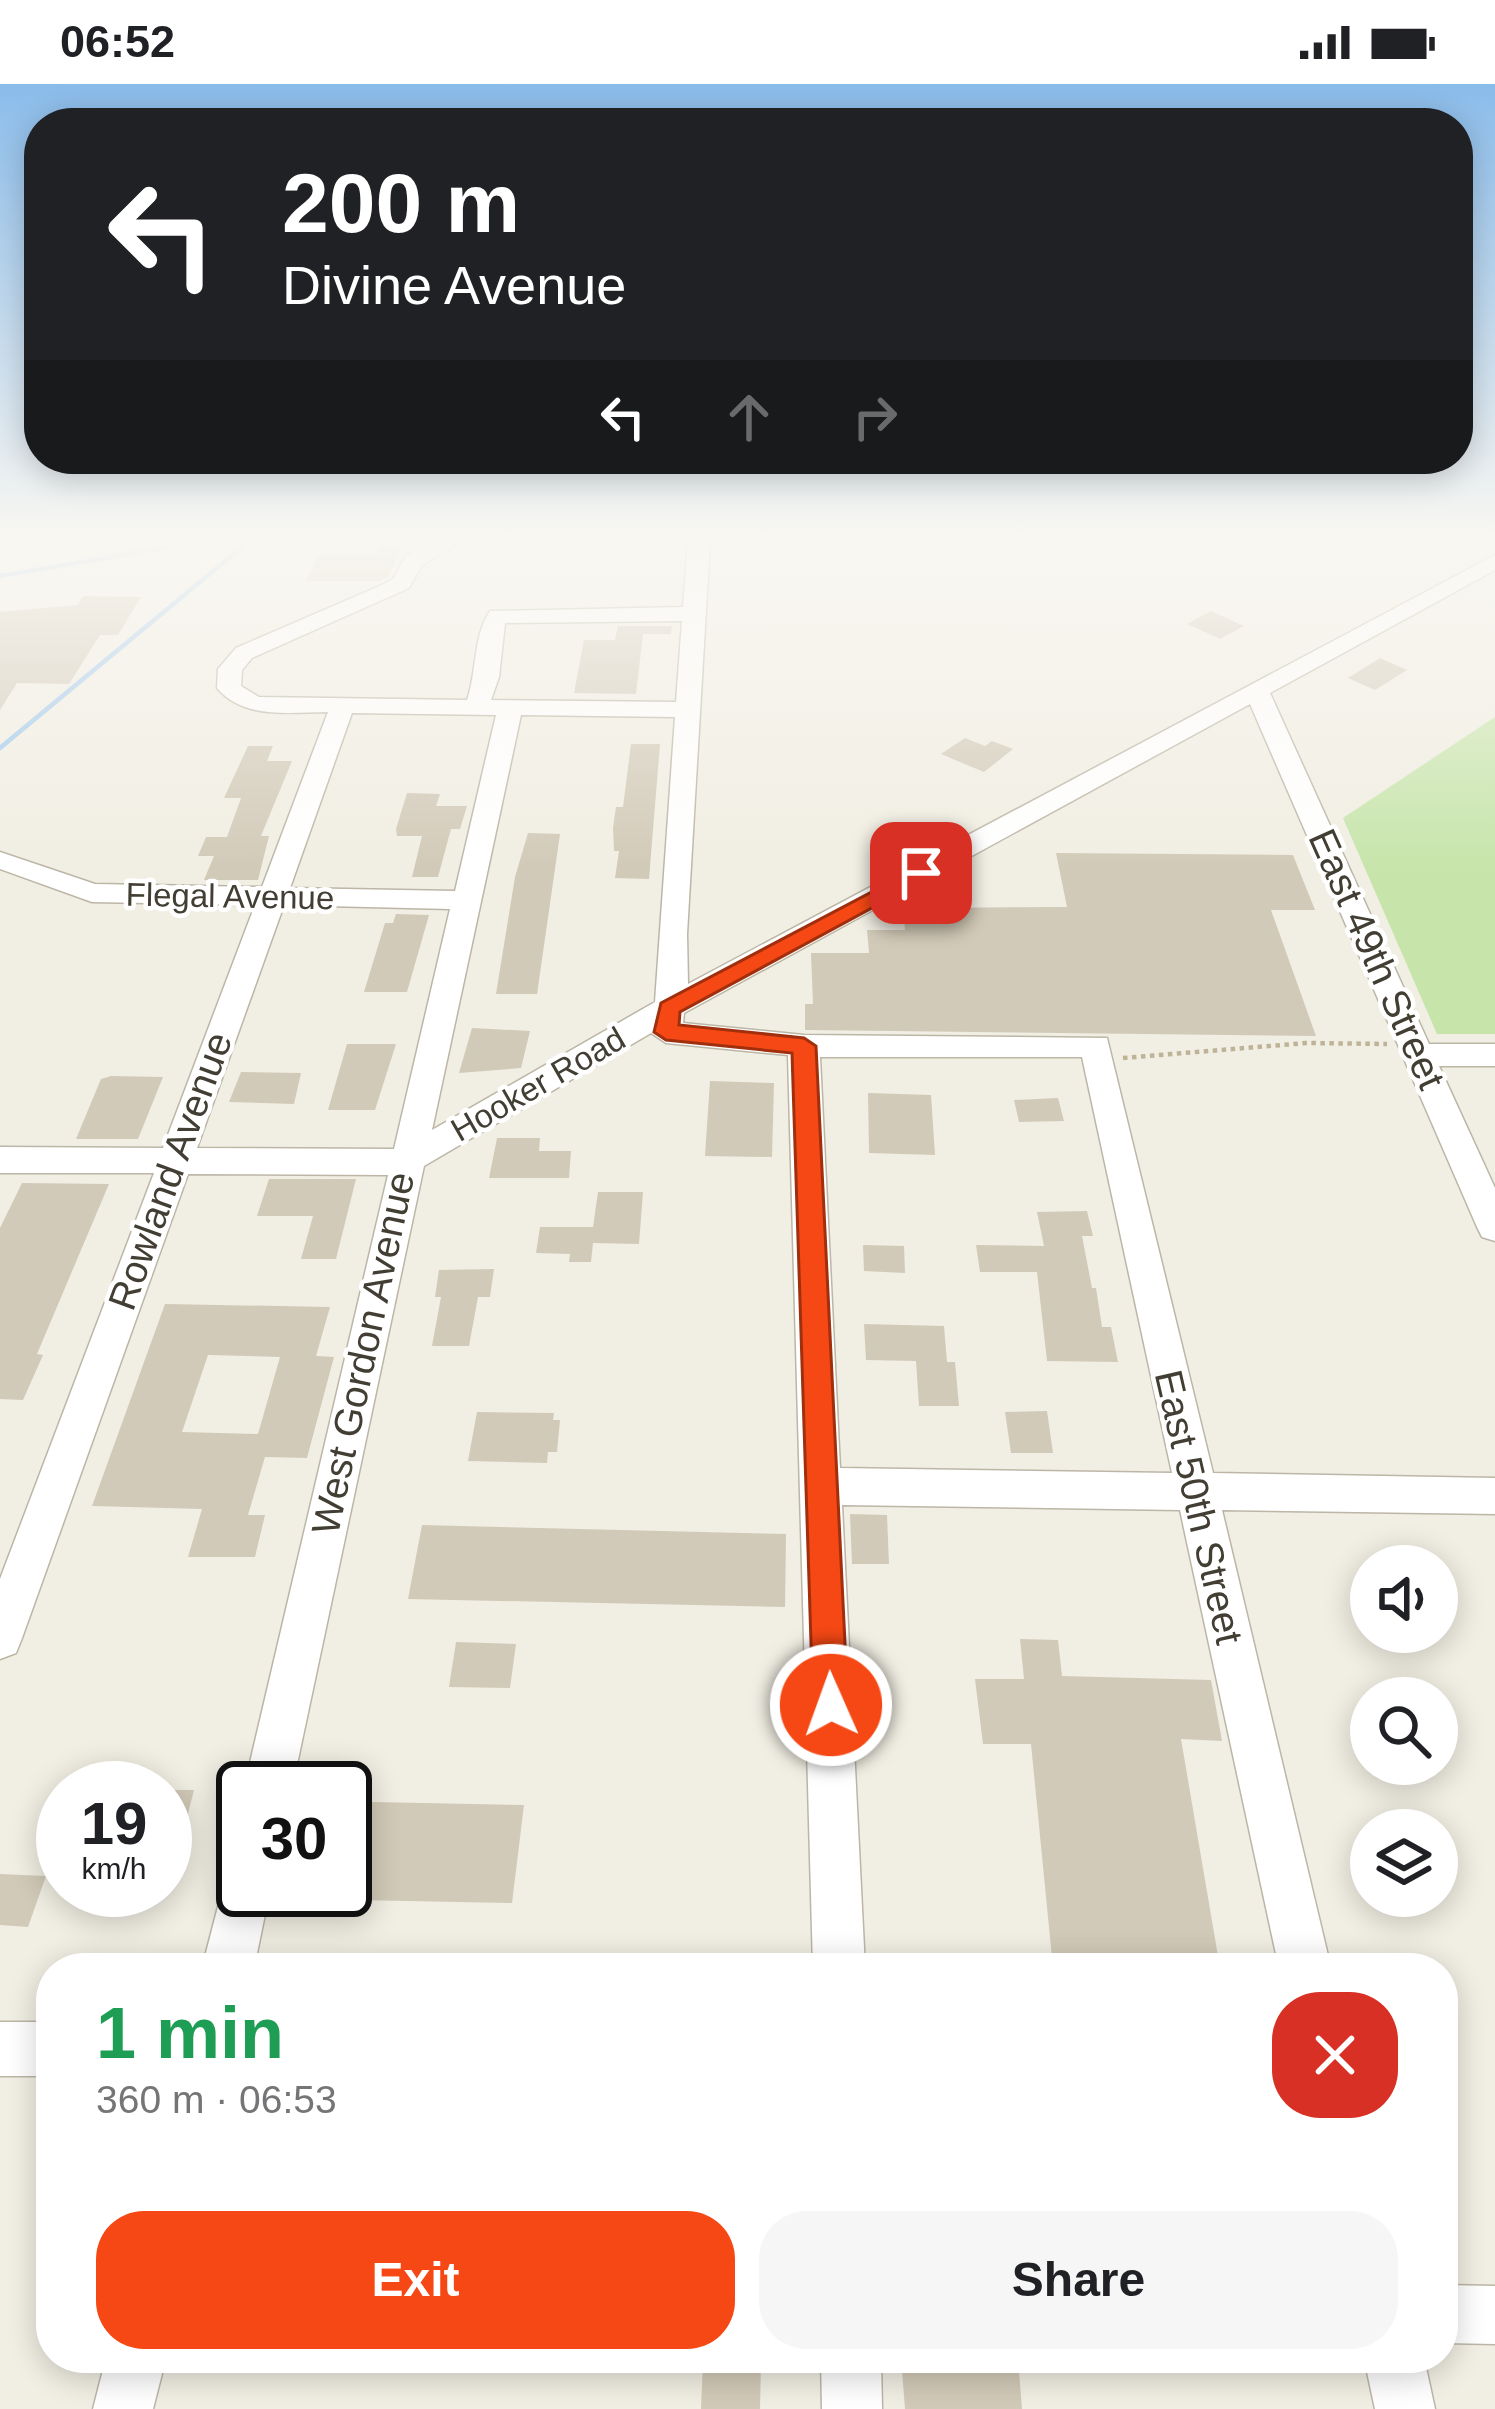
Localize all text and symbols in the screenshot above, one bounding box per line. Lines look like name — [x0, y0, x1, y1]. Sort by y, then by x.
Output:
text: 06:52 — [60, 16, 175, 67]
icon: left — [84, 156, 240, 312]
text: 200 m — [282, 156, 520, 250]
text: Divine Avenue — [282, 255, 626, 315]
icon: left — [590, 384, 656, 450]
icon: ahead — [716, 384, 782, 450]
icon: right — [842, 384, 908, 450]
pin — [870, 822, 972, 924]
street label: East 49th Street — [1300, 823, 1454, 1096]
icon: arrive — [888, 840, 954, 906]
street label: Flegal Avenue — [125, 876, 335, 916]
street label: Hooker Road — [445, 1019, 631, 1149]
street label: Rowland Avenue — [100, 1026, 240, 1316]
street label: West Gordon Avenue — [304, 1168, 422, 1538]
street label: East 50th Street — [1147, 1366, 1251, 1648]
map controls — [1350, 1545, 1458, 1917]
button: sound — [1350, 1545, 1458, 1653]
position arrow — [768, 1642, 894, 1768]
button: search — [1350, 1677, 1458, 1785]
speed limit sign: 30 — [216, 1761, 372, 1917]
text: 19 — [81, 1790, 147, 1857]
button: layers — [1350, 1809, 1458, 1917]
text: km/h — [81, 1852, 147, 1885]
button: close — [1272, 1992, 1398, 2118]
text: 1 min — [96, 1993, 284, 2073]
text: 360 m · 06:53 — [96, 2078, 337, 2121]
button: Exit — [96, 2211, 735, 2349]
button: Share — [759, 2211, 1398, 2349]

